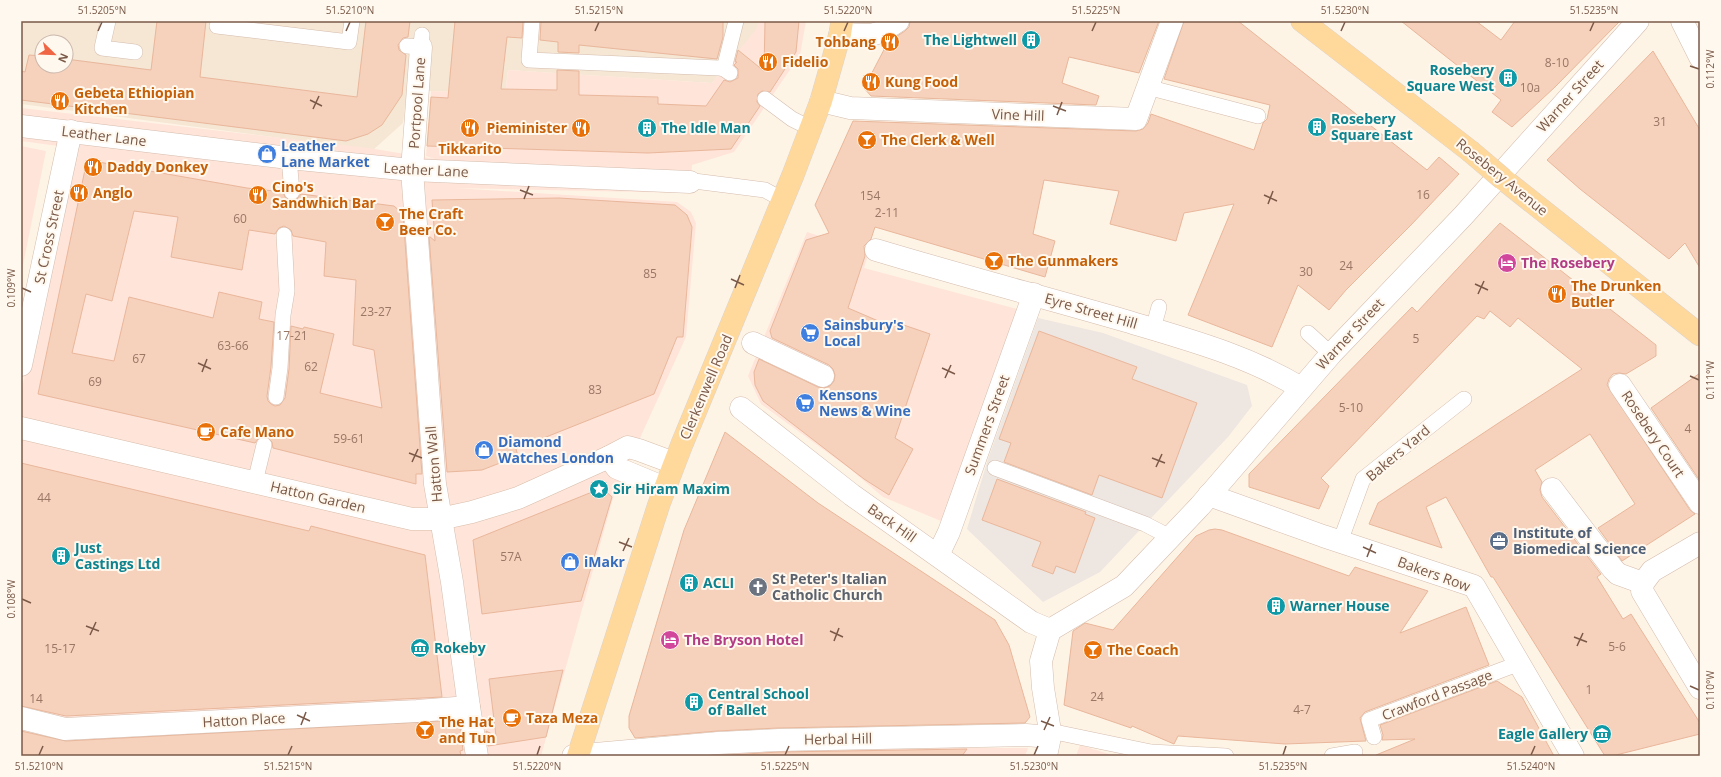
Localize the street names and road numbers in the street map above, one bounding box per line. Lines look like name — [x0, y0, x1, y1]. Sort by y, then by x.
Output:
street label: Warner Street — [1532, 55, 1607, 136]
street label: Portpool Lane — [404, 56, 429, 149]
street label: Vine Hill — [991, 104, 1045, 125]
street label: Leather Lane — [61, 121, 148, 150]
street label: Rosebery Avenue — [1452, 134, 1552, 220]
street label: Leather Lane — [383, 158, 469, 181]
street label: St Cross Street — [29, 188, 68, 286]
street label: Eyre Street Hill — [1043, 288, 1140, 333]
street label: Warner Street — [1312, 294, 1388, 374]
street label: Clerkenwell Road — [675, 331, 736, 442]
street label: Summers Street — [960, 372, 1013, 478]
street label: Rosebery Court — [1617, 387, 1690, 481]
street label: Bakers Yard — [1362, 420, 1434, 485]
street label: Hatton Wall — [421, 425, 446, 503]
street label: Hatton Garden — [269, 476, 368, 517]
street label: Back Hill — [864, 499, 920, 546]
street label: Bakers Row — [1395, 552, 1473, 596]
street label: Crawford Passage — [1379, 665, 1495, 724]
street label: Hatton Place — [202, 708, 286, 731]
street label: Herbal Hill — [804, 728, 872, 749]

